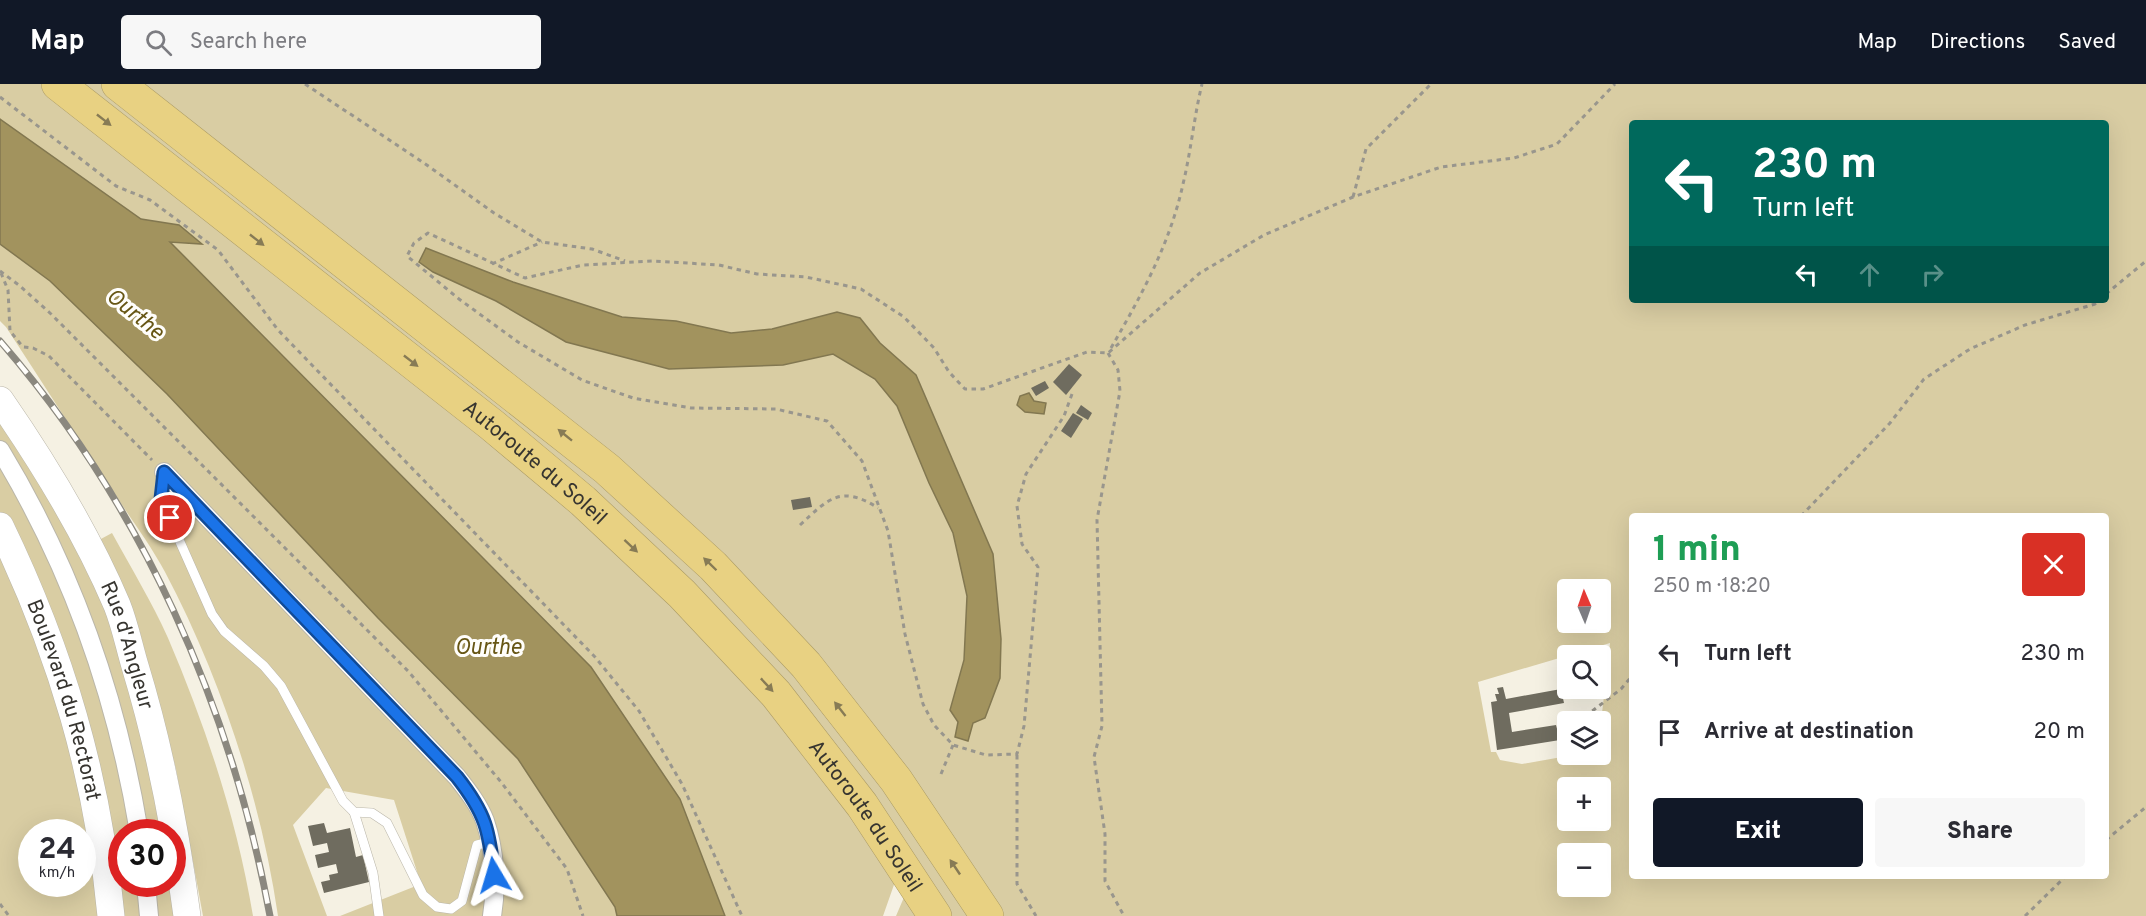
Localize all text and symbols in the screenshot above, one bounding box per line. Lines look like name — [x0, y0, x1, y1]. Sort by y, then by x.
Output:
search box — [121, 15, 541, 69]
text: Map — [30, 24, 85, 60]
icon: search — [142, 26, 175, 59]
text: Search here — [190, 29, 307, 56]
text: Map — [1857, 29, 1897, 56]
text: Directions — [1930, 29, 2025, 56]
text: Saved — [2058, 29, 2116, 56]
one-way arrow — [96, 114, 112, 126]
text: 230 m — [1752, 140, 1877, 193]
icon: left — [1653, 144, 1731, 222]
text: Turn left — [1752, 192, 1854, 226]
one-way arrow — [250, 234, 265, 246]
icon: left — [1790, 258, 1823, 291]
icon: ahead — [1853, 258, 1886, 291]
icon: right — [1916, 258, 1949, 291]
water label: Ourthe — [100, 283, 169, 347]
one-way arrow — [403, 354, 418, 366]
street label: Autoroute du Soleil — [457, 395, 612, 532]
one-way arrow — [557, 429, 572, 441]
pin — [144, 492, 195, 543]
icon: arrive — [153, 501, 186, 534]
text: 1 min — [1653, 528, 1741, 574]
button: close — [2022, 533, 2085, 596]
one-way arrow — [623, 539, 638, 553]
one-way arrow — [703, 557, 718, 571]
text: 250 m · 18:20 — [1653, 574, 1771, 600]
street label: Rue d'Angleur — [93, 577, 159, 713]
north arrow — [1557, 579, 1611, 633]
map controls — [1557, 579, 1611, 897]
street label: Boulevard du Rectorat — [19, 596, 106, 803]
water label: Ourthe — [455, 635, 522, 662]
icon: left — [1653, 638, 1686, 671]
text: Turn left — [1704, 641, 1792, 668]
text: 230 m — [2021, 641, 2085, 668]
button: search — [1557, 645, 1611, 699]
one-way arrow — [760, 678, 774, 692]
one-way arrow — [835, 702, 847, 717]
button: layers — [1557, 711, 1611, 765]
icon: arrive — [1653, 716, 1686, 749]
text: Arrive at destination — [1704, 719, 1914, 746]
text: 20 m — [2034, 719, 2085, 746]
street label: Autoroute du Soleil — [802, 735, 928, 898]
button: + — [1557, 777, 1611, 831]
button: Exit — [1653, 798, 1863, 867]
button: Share — [1875, 798, 2085, 867]
speed limit sign: 30 — [108, 819, 186, 897]
text: 24 — [38, 832, 76, 869]
position arrow — [462, 843, 526, 907]
button: − — [1557, 843, 1611, 897]
one-way arrow — [950, 859, 961, 875]
text: km/h — [39, 864, 75, 883]

